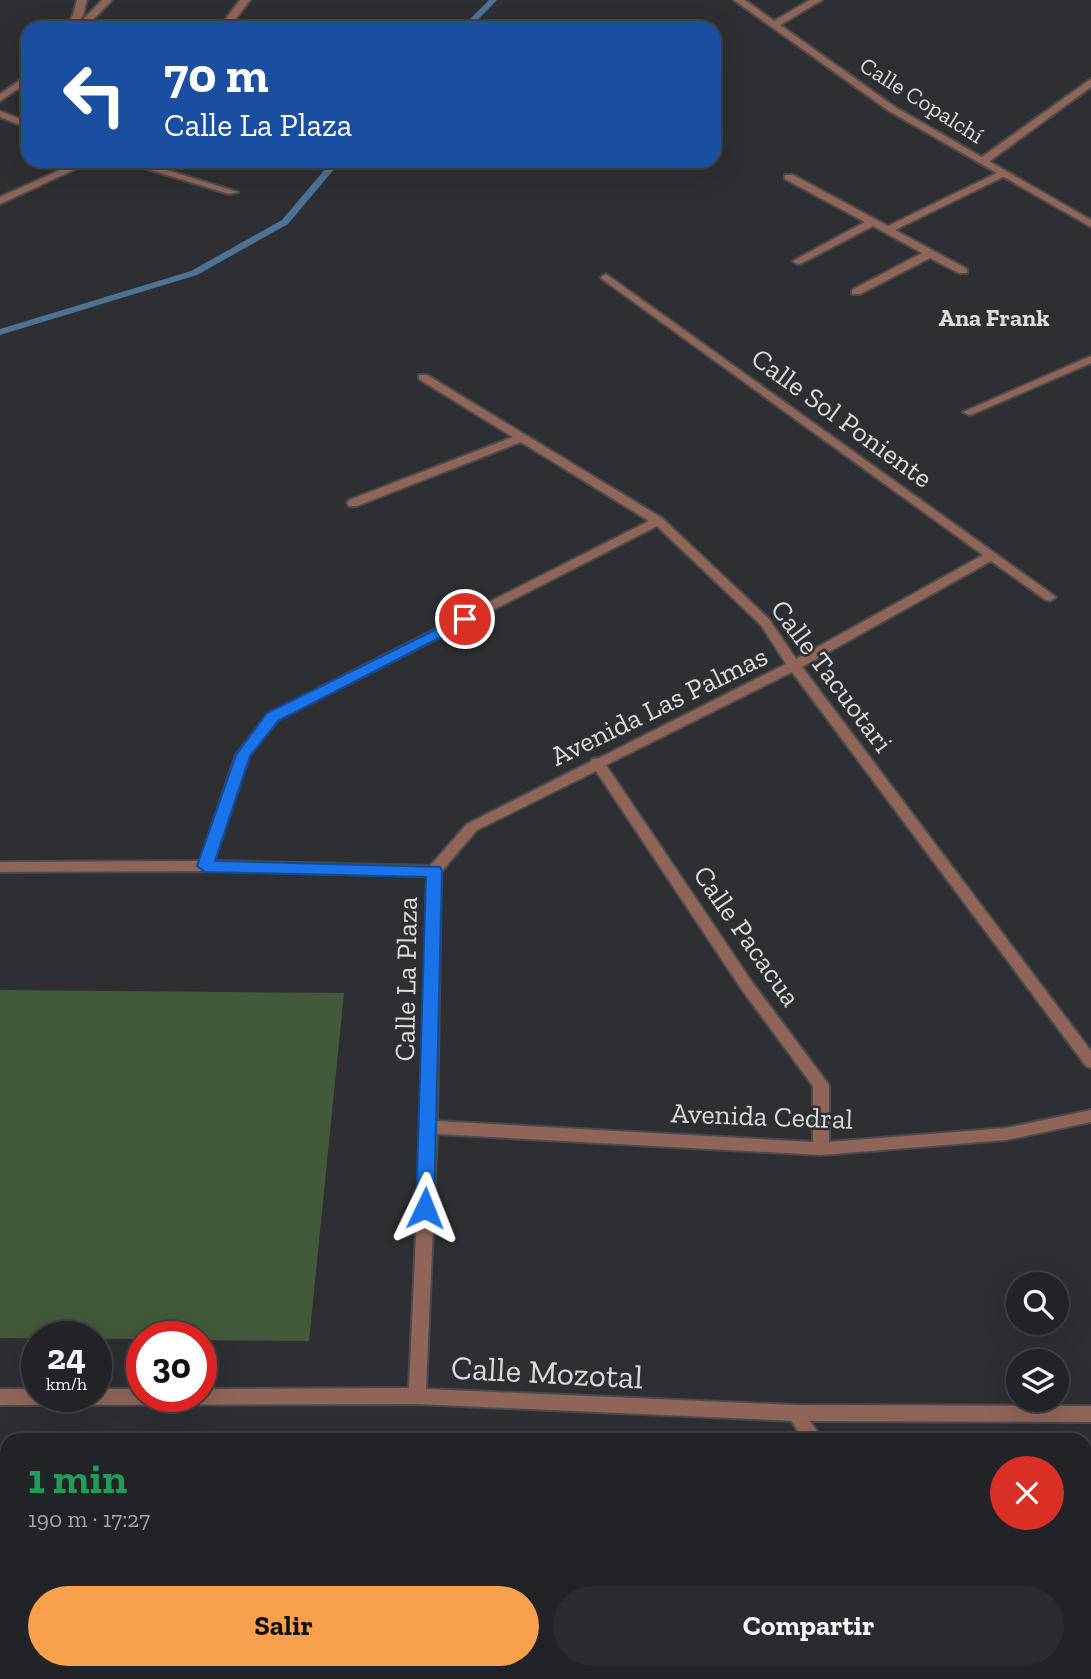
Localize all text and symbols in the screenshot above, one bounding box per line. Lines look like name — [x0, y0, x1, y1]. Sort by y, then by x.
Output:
text: 70 m — [164, 46, 269, 105]
icon: left — [49, 49, 140, 140]
street label: Calle Copalchí — [855, 51, 989, 149]
text: Calle La Plaza — [164, 106, 352, 144]
district label: Ana Frank — [938, 303, 1050, 332]
street label: Calle Sol Poniente — [745, 341, 939, 495]
pin — [435, 589, 495, 649]
street label: Calle Tacuotari — [764, 593, 900, 759]
icon: arrive — [446, 600, 484, 638]
street label: Avenida Las Palmas — [545, 639, 773, 773]
street label: Calle Pacacua — [686, 859, 808, 1013]
street label: Calle La Plaza — [388, 896, 424, 1062]
street label: Avenida Cedral — [670, 1096, 854, 1136]
position arrow — [388, 1171, 462, 1245]
map controls — [1006, 1272, 1069, 1412]
button: search — [1006, 1272, 1069, 1335]
speed limit sign: 30 — [126, 1321, 217, 1412]
text: 24 — [47, 1336, 86, 1378]
street label: Calle Mozotal — [450, 1347, 644, 1397]
button: layers — [1006, 1349, 1069, 1412]
text: km/h — [46, 1373, 87, 1395]
text: 1 min — [28, 1453, 127, 1504]
button: close — [990, 1456, 1064, 1530]
text: 190 m · 17:27 — [28, 1505, 150, 1533]
button: Salir — [28, 1586, 539, 1666]
button: Compartir — [553, 1586, 1064, 1666]

